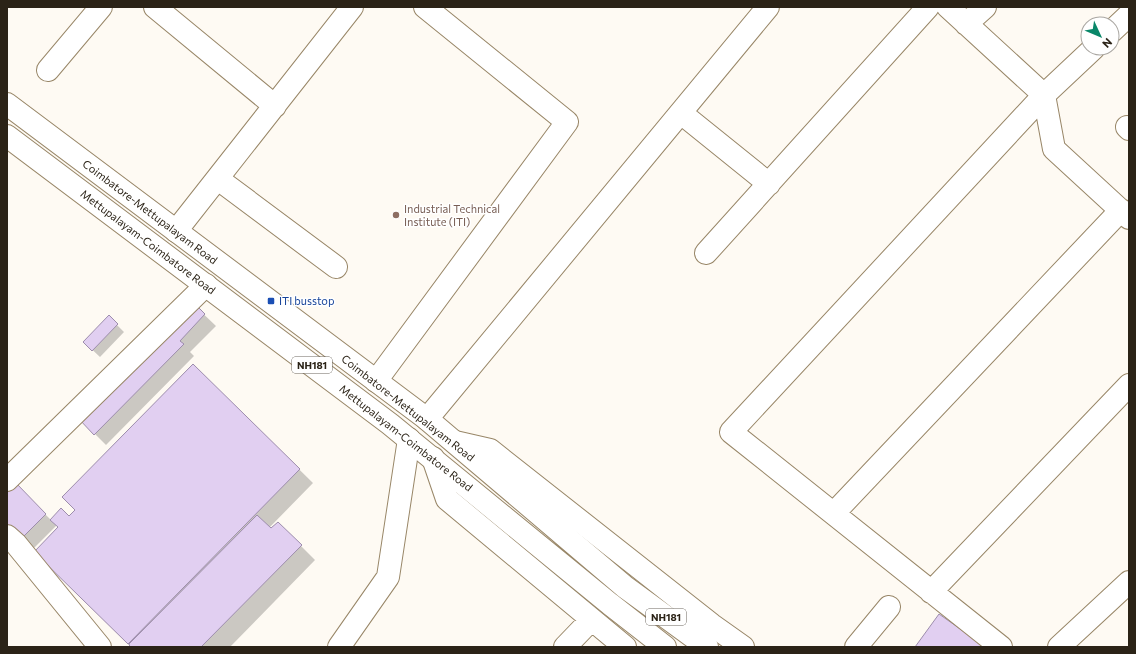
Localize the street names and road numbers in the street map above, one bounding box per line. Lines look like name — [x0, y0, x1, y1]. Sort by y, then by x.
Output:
street label: Coimbatore-Mettupalayam Road — [80, 157, 220, 267]
street label: Mettupalayam-Coimbatore Road — [78, 187, 218, 297]
street label: Coimbatore-Mettupalayam Road — [339, 352, 477, 464]
road number: NH181 — [292, 357, 332, 373]
street label: Mettupalayam-Coimbatore Road — [337, 382, 475, 494]
road number: NH181 — [646, 609, 686, 625]

